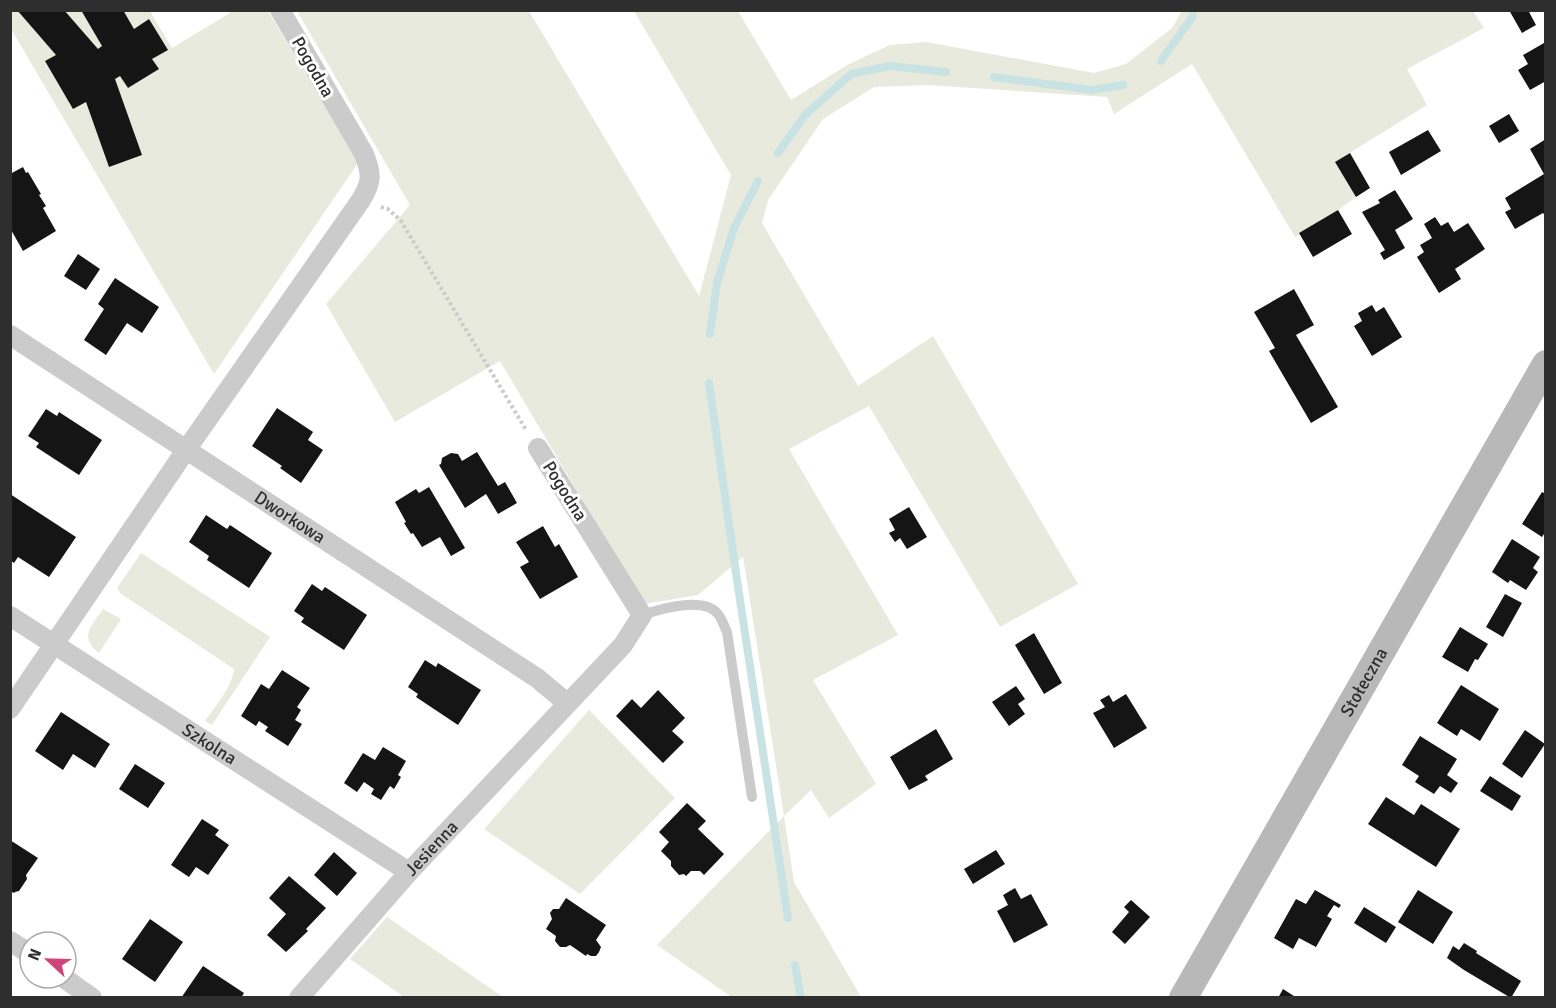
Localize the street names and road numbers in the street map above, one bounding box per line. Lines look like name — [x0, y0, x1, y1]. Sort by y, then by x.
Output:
street label: Pogodna — [287, 33, 339, 101]
street label: Pogodna — [538, 457, 592, 525]
street label: Dworkowa — [250, 486, 330, 548]
street label: Stołeczna — [1335, 644, 1392, 721]
street label: Szkolna — [178, 718, 241, 770]
street label: Jesienna — [400, 816, 463, 880]

